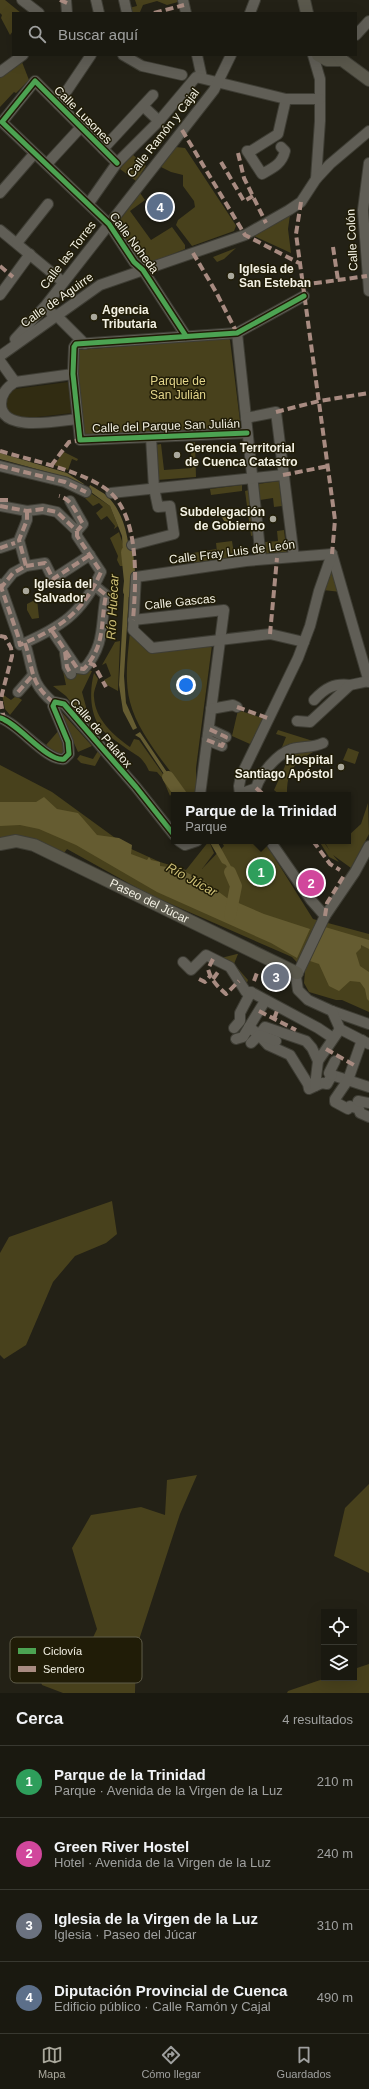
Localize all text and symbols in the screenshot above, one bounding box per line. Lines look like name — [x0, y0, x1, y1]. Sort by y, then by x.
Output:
search box — [12, 12, 357, 56]
icon: search — [26, 23, 48, 45]
text: Buscar aquí — [58, 26, 138, 43]
street label: Calle Lusones — [51, 83, 115, 147]
street label: Calle Ramón y Cajal — [124, 86, 202, 180]
pin: 4 — [147, 192, 173, 222]
street label: Calle Colón — [343, 209, 361, 271]
street label: Calle Noheda — [107, 210, 162, 277]
street label: Calle las Torres — [37, 218, 99, 292]
place label: Iglesia de San Esteban — [239, 262, 311, 290]
street label: Calle de Aguirre — [18, 270, 96, 330]
marker: Iglesia de San Esteban — [226, 271, 236, 281]
place label: Agencia Tributaria — [102, 303, 157, 331]
marker: Agencia Tributaria — [89, 312, 99, 322]
park label: Parque de San Julián — [150, 374, 206, 402]
street label: Calle del Parque San Julián — [92, 416, 240, 436]
place label: Gerencia Territorial de Cuenca Catastro — [185, 441, 298, 469]
marker: Gerencia Territorial de Cuenca Catastro — [172, 450, 182, 460]
place label: Subdelegación de Gobierno — [180, 505, 265, 533]
marker: Subdelegación de Gobierno — [268, 514, 278, 524]
street label: Calle Fray Luis de León — [168, 537, 296, 567]
water label: Río Huécar — [103, 573, 122, 640]
place label: Iglesia del Salvador — [34, 577, 92, 605]
marker: Iglesia del Salvador — [21, 586, 31, 596]
street label: Calle Gascas — [144, 591, 216, 613]
your location — [176, 675, 196, 695]
street label: Calle de Palafox — [67, 695, 135, 771]
place label: Hospital Santiago Apóstol — [235, 753, 333, 781]
marker: Hospital Santiago Apóstol — [336, 762, 346, 772]
popup — [171, 792, 351, 844]
text: Parque de la Trinidad — [185, 802, 337, 819]
text: Parque — [185, 819, 227, 834]
pin: 1 — [248, 857, 274, 887]
water label: Río Júcar — [164, 859, 220, 900]
pin: 2 — [298, 868, 324, 898]
street label: Paseo del Júcar — [108, 876, 191, 926]
pin: 3 — [263, 962, 289, 992]
map controls — [321, 1609, 357, 1681]
button: locate — [321, 1609, 357, 1645]
legend — [10, 1637, 142, 1683]
text: Ciclovía — [43, 1645, 83, 1657]
button: layers — [321, 1645, 357, 1681]
text: Sendero — [43, 1663, 85, 1675]
text: Cerca — [16, 1709, 63, 1728]
text: 4 resultados — [282, 1712, 353, 1727]
text: Parque de la Trinidad — [54, 1766, 206, 1783]
text: 1 — [25, 1774, 33, 1789]
text: 210 m — [317, 1774, 353, 1789]
text: Parque · Avenida de la Virgen de la Luz — [54, 1783, 283, 1798]
text: Green River Hostel — [54, 1838, 189, 1855]
text: 2 — [25, 1846, 33, 1861]
text: 240 m — [317, 1846, 353, 1861]
text: Hotel · Avenida de la Virgen de la Luz — [54, 1855, 271, 1870]
text: Iglesia de la Virgen de la Luz — [54, 1910, 258, 1927]
text: 3 — [25, 1918, 33, 1933]
text: 310 m — [317, 1918, 353, 1933]
text: Iglesia · Paseo del Júcar — [54, 1927, 196, 1942]
text: Diputación Provincial de Cuenca — [54, 1982, 287, 1999]
text: 4 — [25, 1990, 33, 2005]
text: 490 m — [317, 1990, 353, 2005]
text: Edificio público · Calle Ramón y Cajal — [54, 1999, 271, 2014]
tab: Mapa — [38, 2044, 65, 2080]
tab: Cómo llegar — [141, 2044, 201, 2080]
tab: Guardados — [277, 2044, 331, 2080]

